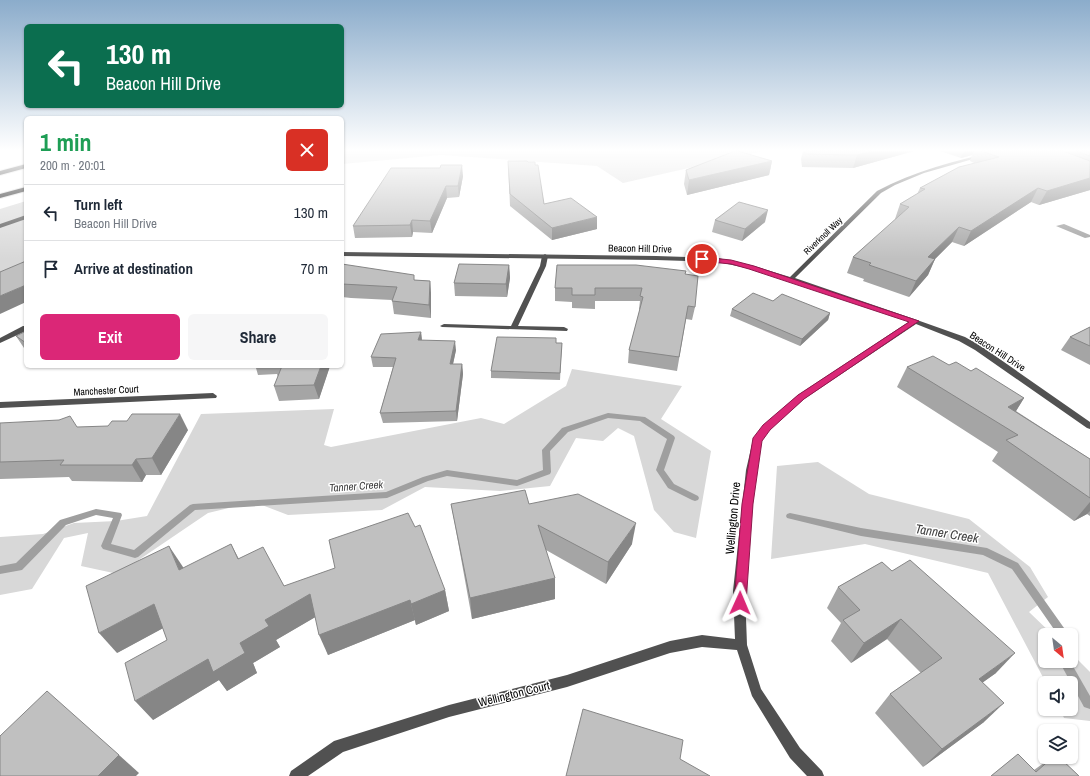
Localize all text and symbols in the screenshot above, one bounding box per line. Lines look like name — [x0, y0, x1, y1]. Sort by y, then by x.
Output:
text: 130 m — [106, 35, 171, 73]
icon: left — [40, 40, 92, 92]
text: Beacon Hill Drive — [106, 71, 221, 96]
text: 1 min — [40, 126, 91, 158]
button: close — [286, 129, 328, 171]
text: 200 m · 20:01 — [40, 157, 105, 174]
text: Turn left — [74, 194, 122, 215]
icon: left — [40, 202, 62, 224]
text: 130 m — [294, 202, 328, 223]
street label: Riverknoll Way — [801, 214, 845, 257]
text: Beacon Hill Drive — [74, 215, 157, 232]
street label: Beacon Hill Drive — [608, 241, 672, 256]
pin — [685, 242, 719, 276]
icon: arrive — [691, 248, 713, 270]
icon: arrive — [40, 258, 62, 280]
text: Arrive at destination — [74, 258, 193, 279]
text: 70 m — [301, 258, 328, 279]
button: Exit — [40, 314, 180, 360]
button: Share — [188, 314, 328, 360]
street label: Beacon Hill Drive — [967, 329, 1028, 374]
street label: Manchester Court — [73, 382, 140, 399]
water label: Tanner Creek — [329, 477, 384, 495]
street label: Wellington Drive — [722, 481, 744, 555]
water label: Tanner Creek — [914, 520, 980, 547]
position arrow — [719, 582, 761, 624]
north arrow — [1038, 628, 1078, 668]
map controls — [1038, 628, 1078, 764]
button: sound — [1038, 676, 1078, 716]
street label: Wellington Court — [477, 677, 552, 711]
button: layers — [1038, 724, 1078, 764]

